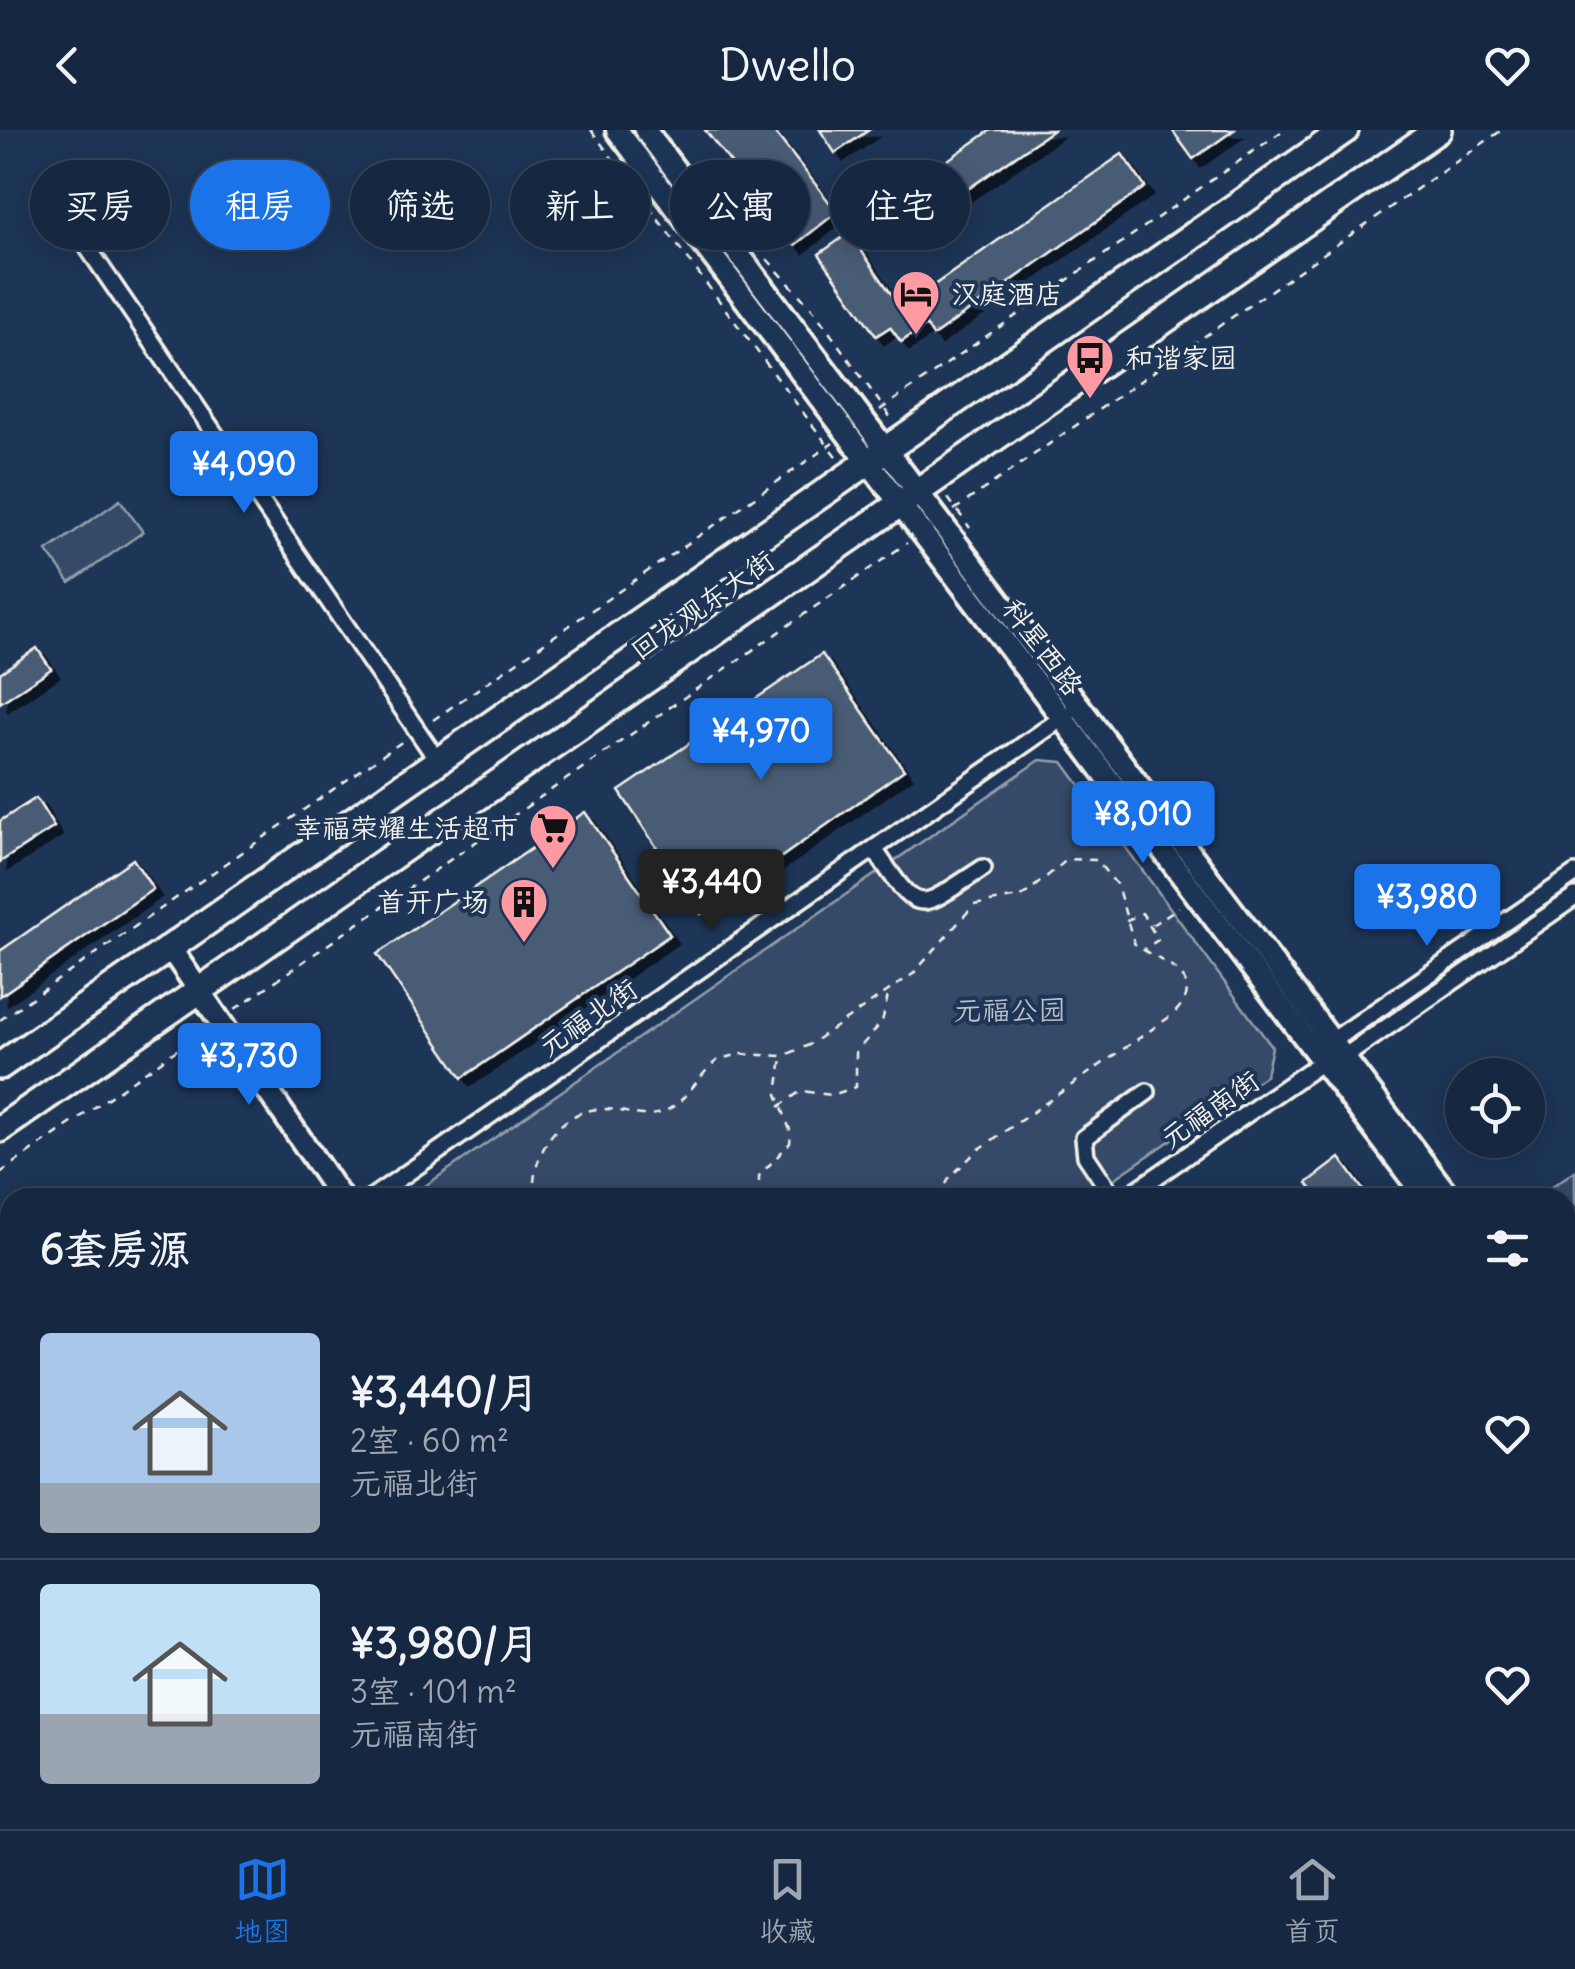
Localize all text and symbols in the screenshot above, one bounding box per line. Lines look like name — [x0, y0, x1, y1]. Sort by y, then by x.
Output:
text: Dwello — [719, 37, 856, 93]
icon: back — [40, 38, 95, 93]
icon: heart — [1480, 38, 1535, 93]
chip: 买房 — [30, 160, 170, 250]
chip: 租房 — [190, 160, 330, 250]
chip: 筛选 — [350, 160, 490, 250]
chip: 新上 — [510, 160, 650, 250]
chip: 公寓 — [670, 160, 810, 250]
chip: 住宅 — [830, 160, 970, 250]
hotel icon: 汉庭酒店 — [890, 268, 942, 336]
place label: 汉庭酒店 — [951, 276, 1063, 312]
bus stop icon: 和谐家园 — [1064, 332, 1116, 400]
place label: 和谐家园 — [1125, 340, 1237, 376]
pin: ¥4,090 — [163, 431, 325, 516]
text: ¥4,090 — [192, 443, 296, 484]
street label: 回龙观东大街 — [623, 542, 781, 668]
street label: 科星西路 — [995, 591, 1091, 703]
pin: ¥4,970 — [680, 698, 842, 783]
text: ¥4,970 — [711, 710, 811, 751]
pin: ¥8,010 — [1062, 781, 1224, 866]
text: ¥8,010 — [1094, 793, 1192, 834]
supermarket icon: 幸福荣耀生活超市 — [527, 802, 579, 870]
place label: 幸福荣耀生活超市 — [294, 810, 518, 846]
pin: ¥3,440 — [631, 849, 793, 934]
text: ¥3,440 — [661, 861, 763, 902]
pin: ¥3,980 — [1346, 864, 1508, 949]
building icon: 首开广场 — [498, 876, 550, 944]
text: ¥3,980 — [1376, 876, 1478, 917]
place label: 首开广场 — [377, 884, 489, 920]
street label: 元福北街 — [532, 970, 644, 1064]
park label: 元福公园 — [954, 992, 1066, 1028]
pin: ¥3,730 — [168, 1023, 330, 1108]
text: ¥3,730 — [200, 1035, 298, 1076]
map controls — [1445, 1058, 1545, 1158]
button: locate — [1445, 1058, 1545, 1158]
street label: 元福南街 — [1154, 1062, 1266, 1156]
icon: filters — [1480, 1221, 1535, 1276]
text: 6套房源 — [40, 1223, 190, 1275]
text: ¥3,440/月 — [350, 1366, 539, 1418]
icon: home — [120, 1373, 240, 1493]
icon: heart — [1480, 1406, 1535, 1461]
text: 2室 · 60 m² — [350, 1420, 509, 1461]
text: 元福北街 — [350, 1462, 478, 1503]
text: ¥3,980/月 — [350, 1617, 540, 1669]
icon: home — [120, 1624, 240, 1744]
icon: heart — [1480, 1657, 1535, 1712]
text: 3室 · 101 m² — [350, 1671, 517, 1712]
text: 元福南街 — [350, 1713, 478, 1754]
tab: 地图 — [234, 1852, 291, 1949]
tab: 收藏 — [759, 1852, 816, 1949]
tab: 首页 — [1284, 1852, 1341, 1949]

